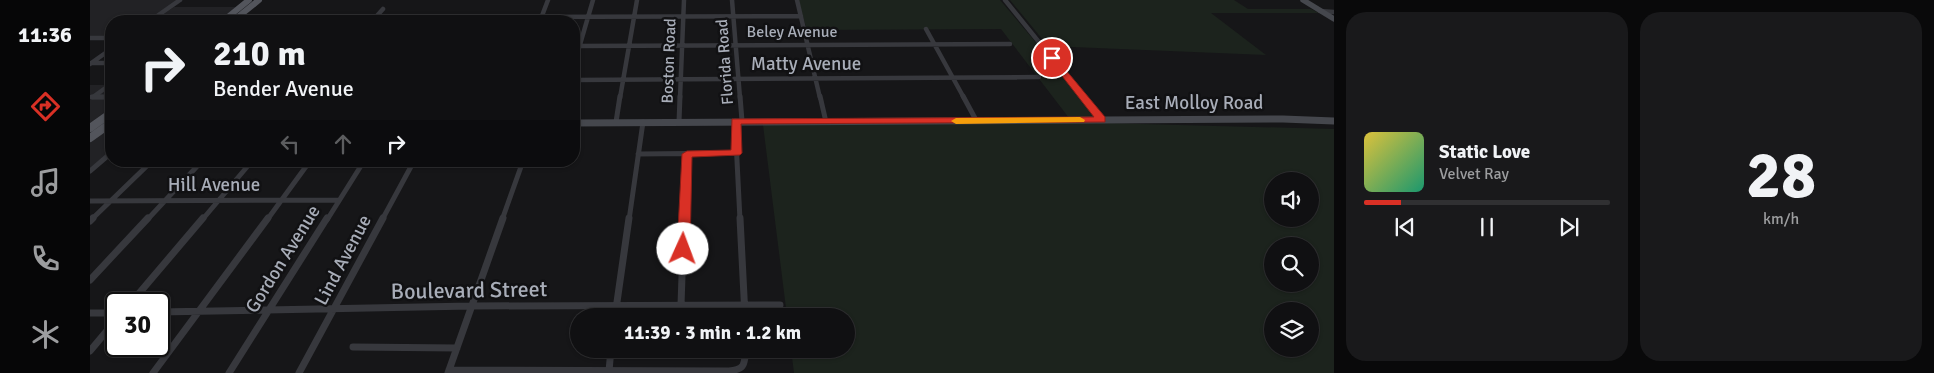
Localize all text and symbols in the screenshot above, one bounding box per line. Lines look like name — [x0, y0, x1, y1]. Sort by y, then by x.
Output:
street label: Boston Road — [658, 18, 680, 104]
street label: Florida Road — [712, 18, 738, 106]
text: 11:36 — [18, 21, 72, 48]
street label: Beley Avenue — [746, 22, 838, 42]
text: 210 m — [213, 32, 306, 75]
icon: right — [130, 35, 195, 100]
pin — [1031, 37, 1073, 79]
icon: arrive — [1038, 44, 1066, 72]
street label: Matty Avenue — [751, 52, 861, 76]
text: Bender Avenue — [213, 75, 354, 102]
icon: directions — [28, 89, 63, 124]
street label: East Molloy Road — [1125, 91, 1263, 115]
icon: left — [276, 130, 304, 158]
icon: ahead — [329, 130, 357, 158]
icon: right — [382, 130, 410, 158]
text: 28 — [1746, 136, 1816, 216]
text: Static Love — [1439, 140, 1530, 164]
text: Velvet Ray — [1439, 164, 1509, 184]
icon: music — [28, 165, 63, 200]
map controls — [1264, 172, 1319, 357]
button: sound — [1264, 172, 1319, 227]
street label: Hill Avenue — [168, 173, 260, 197]
street label: Gordon Avenue — [240, 201, 326, 317]
text: km/h — [1763, 209, 1799, 229]
street label: Lind Avenue — [309, 211, 377, 309]
icon: previous — [1391, 213, 1419, 241]
icon: pause — [1473, 213, 1501, 241]
icon: next — [1555, 213, 1583, 241]
position arrow — [656, 222, 708, 274]
button: search — [1264, 237, 1319, 292]
icon: phone — [28, 241, 63, 276]
street label: Boulevard Street — [390, 275, 548, 305]
speed limit sign: 30 — [105, 292, 170, 357]
button: layers — [1264, 302, 1319, 357]
icon: climate — [28, 317, 63, 352]
text: 11:39 · 3 min · 1.2 km — [624, 321, 801, 345]

